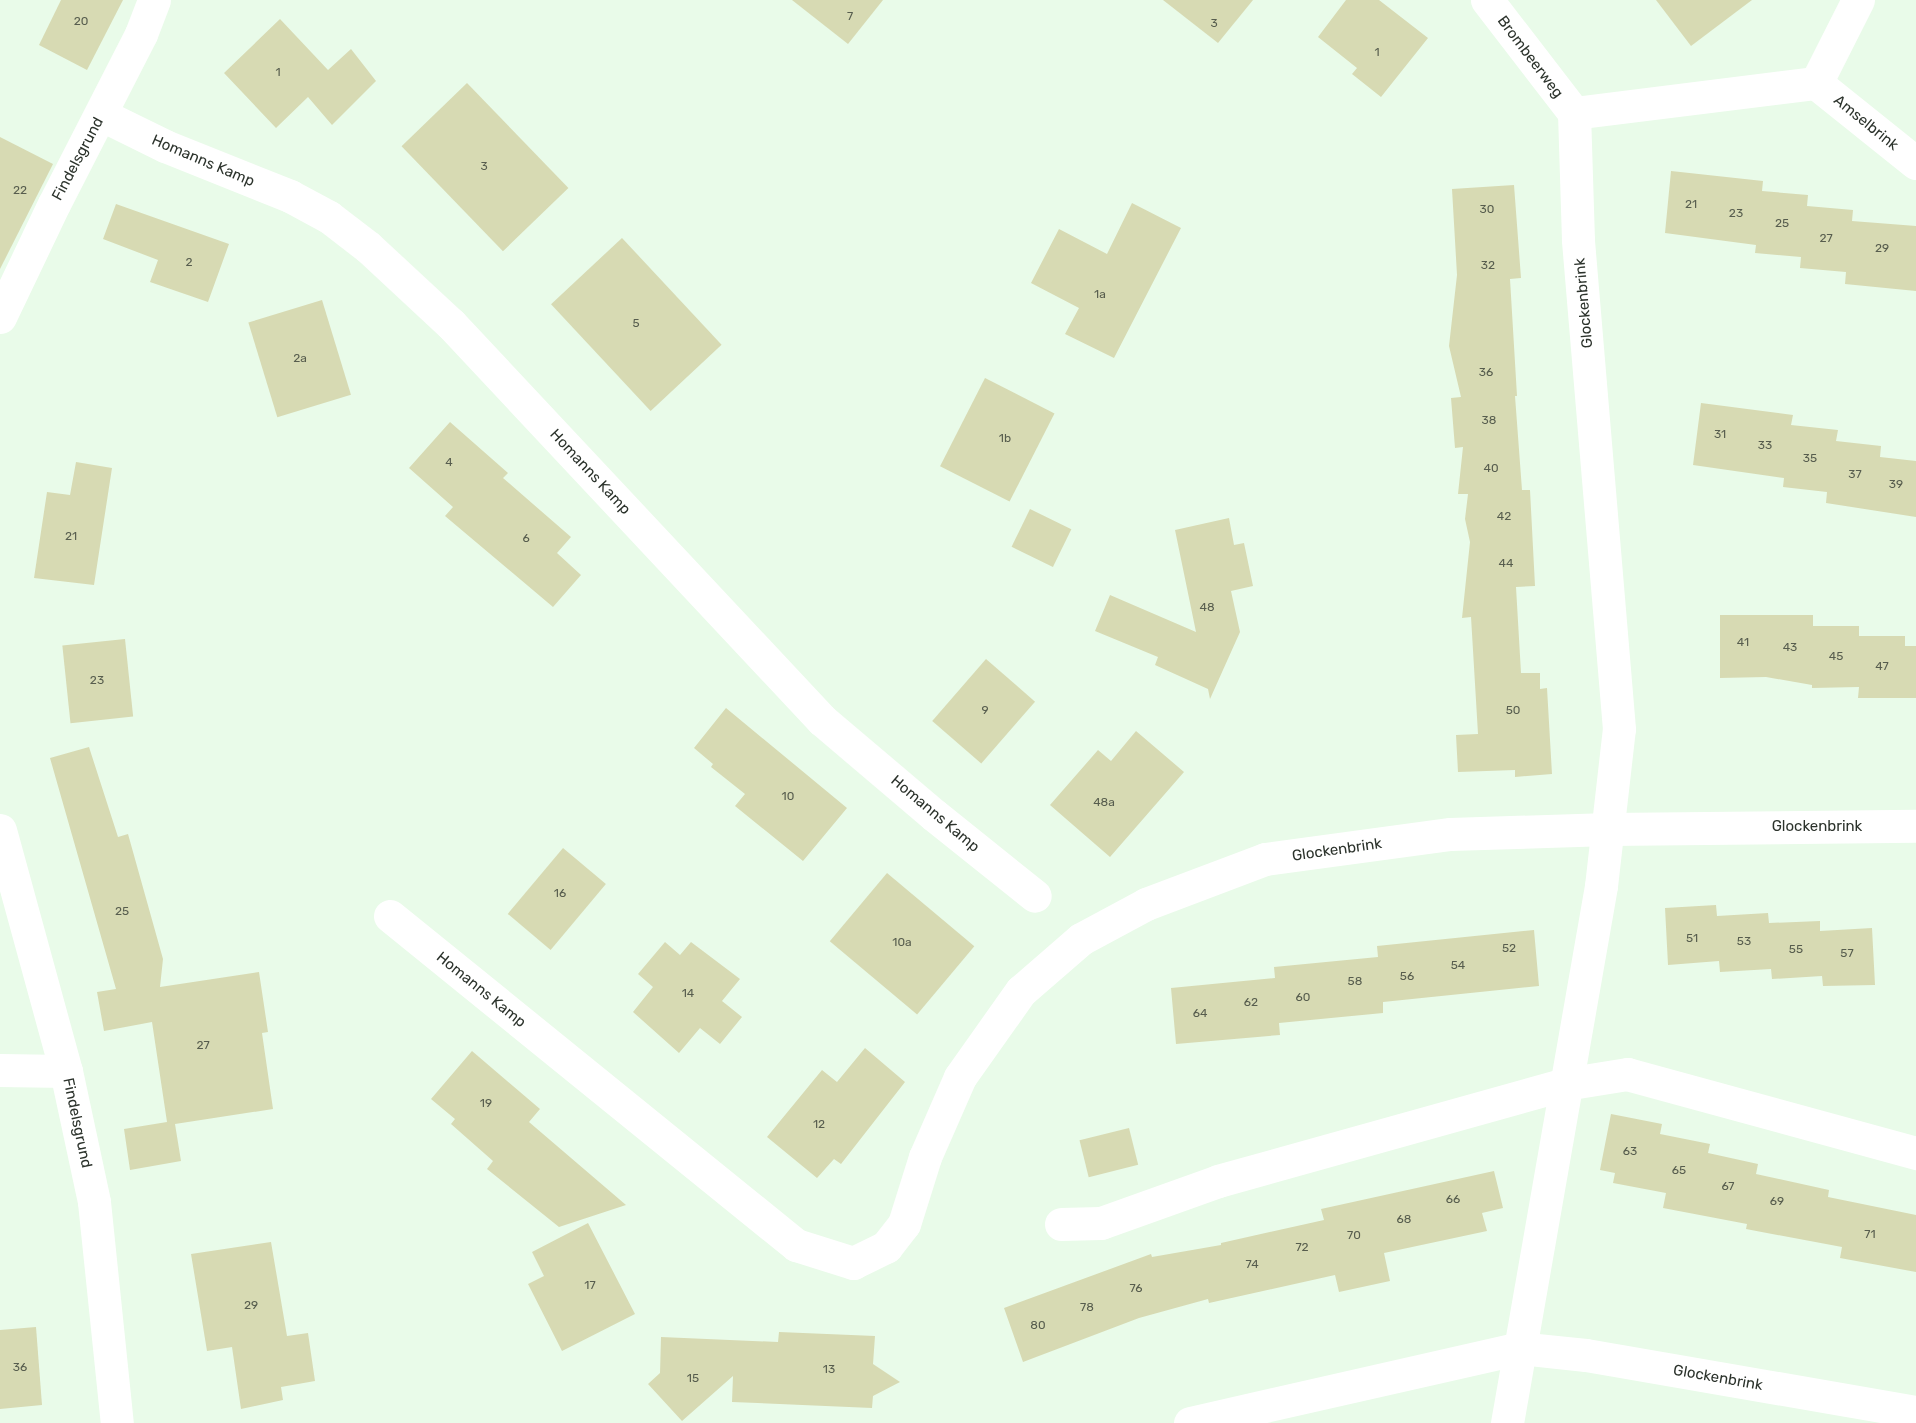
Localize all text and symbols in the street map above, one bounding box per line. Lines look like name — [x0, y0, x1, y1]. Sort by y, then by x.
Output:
house number: 7 — [847, 10, 853, 24]
street label: Brombeerweg — [1493, 12, 1567, 102]
house number: 20 — [74, 15, 88, 29]
house number: 3 — [1210, 17, 1218, 31]
house number: 1 — [1374, 46, 1380, 60]
house number: 1 — [275, 66, 281, 80]
street label: Amselbrink — [1830, 91, 1902, 155]
street label: Findelsgrund — [49, 114, 107, 204]
street label: Homanns Kamp — [149, 131, 257, 191]
house number: 3 — [480, 160, 488, 174]
house number: 22 — [13, 184, 27, 198]
house number: 21 — [1685, 198, 1697, 212]
house number: 30 — [1480, 203, 1494, 217]
house number: 23 — [1729, 207, 1743, 221]
house number: 25 — [1775, 217, 1789, 231]
house number: 27 — [1819, 232, 1833, 246]
house number: 29 — [1875, 242, 1889, 256]
house number: 2 — [185, 256, 193, 270]
street label: Glockenbrink — [1571, 257, 1597, 349]
house number: 32 — [1481, 259, 1495, 273]
house number: 1a — [1094, 288, 1106, 302]
house number: 5 — [632, 317, 640, 331]
house number: 2a — [293, 352, 307, 366]
house number: 36 — [1479, 366, 1493, 380]
house number: 38 — [1482, 414, 1496, 428]
street label: Homanns Kamp — [546, 426, 634, 518]
house number: 31 — [1714, 428, 1726, 442]
house number: 1b — [999, 432, 1011, 446]
house number: 33 — [1758, 439, 1772, 453]
house number: 35 — [1803, 452, 1817, 466]
house number: 4 — [445, 456, 453, 470]
house number: 40 — [1483, 462, 1499, 476]
house number: 37 — [1848, 468, 1862, 482]
house number: 39 — [1889, 478, 1903, 492]
house number: 42 — [1497, 510, 1511, 524]
house number: 21 — [65, 530, 77, 544]
house number: 6 — [522, 532, 530, 546]
house number: 44 — [1499, 557, 1513, 571]
house number: 48 — [1199, 601, 1215, 615]
house number: 41 — [1737, 636, 1749, 650]
house number: 43 — [1783, 641, 1797, 655]
house number: 45 — [1829, 650, 1843, 664]
house number: 47 — [1875, 660, 1889, 674]
house number: 23 — [90, 674, 104, 688]
house number: 9 — [981, 704, 989, 718]
house number: 50 — [1506, 704, 1520, 718]
street label: Homanns Kamp — [887, 772, 983, 856]
house number: 10 — [782, 790, 794, 804]
house number: 48a — [1093, 796, 1115, 810]
street label: Glockenbrink — [1772, 818, 1862, 836]
street label: Glockenbrink — [1291, 835, 1383, 865]
house number: 16 — [554, 887, 566, 901]
house number: 25 — [115, 905, 129, 919]
house number: 51 — [1686, 932, 1698, 946]
house number: 53 — [1737, 935, 1751, 949]
house number: 10a — [892, 936, 912, 950]
house number: 52 — [1502, 942, 1516, 956]
house number: 55 — [1789, 943, 1803, 957]
house number: 57 — [1840, 947, 1854, 961]
street label: Homanns Kamp — [433, 948, 529, 1032]
house number: 54 — [1451, 959, 1465, 973]
house number: 56 — [1400, 970, 1414, 984]
house number: 58 — [1348, 975, 1362, 989]
house number: 14 — [682, 987, 694, 1001]
house number: 60 — [1296, 991, 1310, 1005]
house number: 62 — [1244, 996, 1258, 1010]
house number: 64 — [1193, 1007, 1207, 1021]
house number: 27 — [196, 1039, 210, 1053]
street label: Findelsgrund — [59, 1076, 95, 1170]
house number: 19 — [480, 1097, 492, 1111]
house number: 12 — [813, 1118, 825, 1132]
house number: 63 — [1623, 1145, 1637, 1159]
house number: 65 — [1672, 1164, 1686, 1178]
house number: 67 — [1721, 1180, 1735, 1194]
house number: 66 — [1446, 1193, 1460, 1207]
house number: 69 — [1770, 1195, 1784, 1209]
house number: 68 — [1397, 1213, 1411, 1227]
house number: 71 — [1864, 1228, 1876, 1242]
house number: 70 — [1347, 1229, 1361, 1243]
house number: 72 — [1295, 1241, 1309, 1255]
house number: 74 — [1245, 1258, 1259, 1272]
house number: 17 — [584, 1279, 596, 1293]
house number: 76 — [1129, 1282, 1143, 1296]
house number: 29 — [244, 1299, 258, 1313]
house number: 78 — [1080, 1301, 1094, 1315]
house number: 80 — [1030, 1319, 1046, 1333]
house number: 36 — [13, 1361, 27, 1375]
street label: Glockenbrink — [1672, 1361, 1764, 1395]
house number: 13 — [823, 1363, 835, 1377]
house number: 15 — [687, 1372, 699, 1386]

